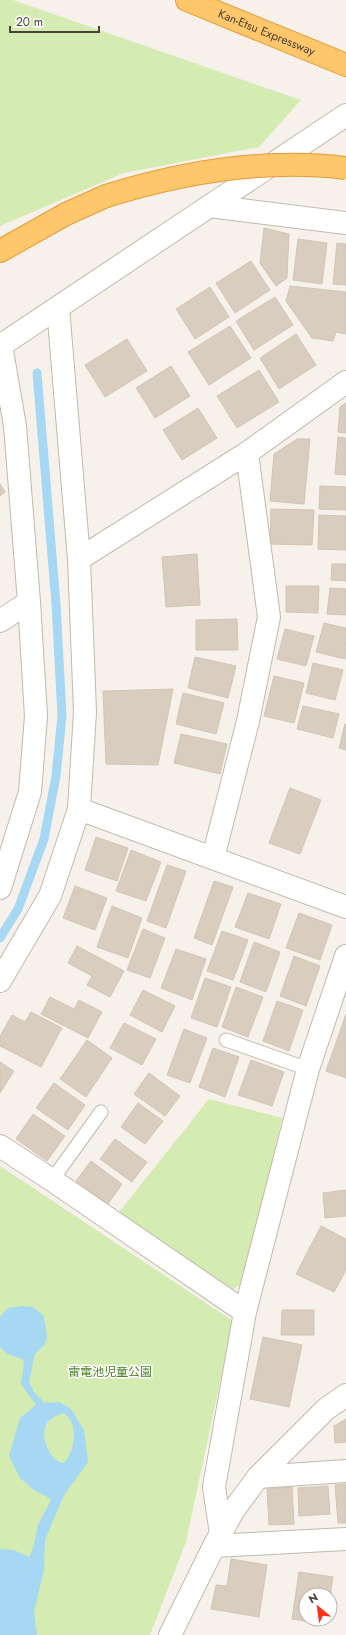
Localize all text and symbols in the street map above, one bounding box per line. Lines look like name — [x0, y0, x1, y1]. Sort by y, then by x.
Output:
street label: Kan-Etsu Expressway — [215, 5, 318, 61]
scale bar — [10, 8, 99, 34]
text: 20 m — [16, 13, 43, 31]
park label: 雷電池児童公園 — [68, 1363, 152, 1381]
north arrow — [298, 1587, 338, 1627]
text: N — [305, 1589, 321, 1607]

